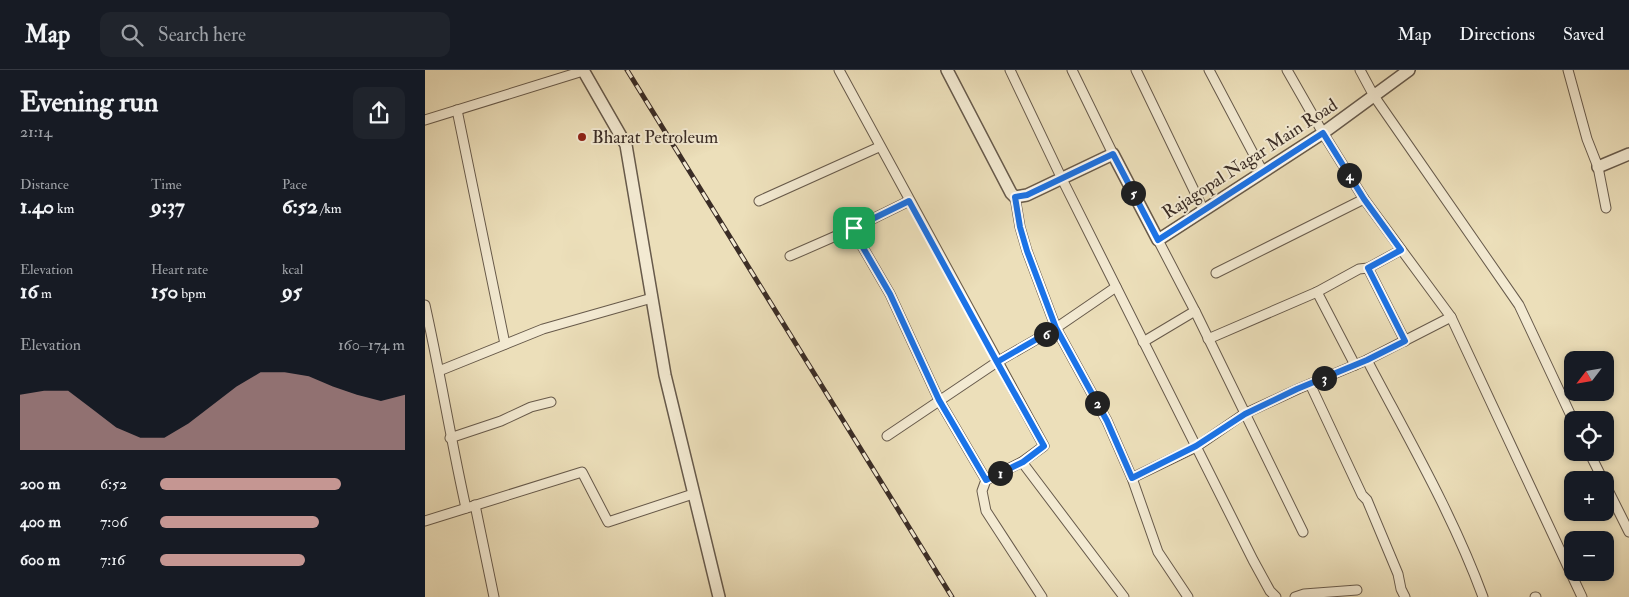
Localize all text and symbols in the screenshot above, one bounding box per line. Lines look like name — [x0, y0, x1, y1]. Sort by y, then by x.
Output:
search box — [100, 12, 450, 57]
text: Map — [25, 19, 70, 50]
icon: search — [118, 21, 146, 49]
text: Search here — [158, 23, 246, 47]
text: Map — [1398, 23, 1431, 46]
text: Directions — [1459, 23, 1535, 46]
text: Saved — [1563, 23, 1604, 46]
text: Evening run — [20, 85, 158, 120]
button: share — [353, 87, 405, 139]
street label: Rajagopal Nagar Main Road — [1158, 94, 1342, 224]
text: 21:14 — [20, 122, 52, 142]
place label: Bharat Petroleum — [592, 126, 718, 149]
marker: Bharat Petroleum — [576, 131, 588, 143]
pin: 4 — [1337, 162, 1361, 188]
text: 4 — [1346, 167, 1353, 184]
text: Distance — [20, 176, 69, 193]
text: Time — [151, 176, 182, 193]
text: Pace — [282, 176, 307, 193]
pin: 5 — [1121, 180, 1145, 206]
text: 5 — [1130, 185, 1137, 202]
text: 1.40 — [20, 193, 54, 220]
text: 9:37 — [151, 193, 185, 220]
text: 6:52 — [282, 193, 318, 220]
text: km — [54, 200, 74, 217]
text: /km — [318, 200, 342, 217]
pin — [833, 207, 875, 249]
icon: arrive — [840, 214, 868, 242]
text: Elevation — [20, 261, 73, 278]
text: Heart rate — [151, 261, 208, 278]
text: kcal — [282, 261, 303, 278]
text: 16 — [20, 278, 38, 305]
text: 150 — [151, 278, 178, 305]
text: 95 — [282, 278, 302, 305]
text: m — [38, 285, 52, 302]
text: bpm — [178, 285, 206, 302]
pin: 6 — [1033, 322, 1059, 346]
text: 6 — [1043, 326, 1050, 343]
text: Elevation — [20, 335, 81, 355]
text: 160–174 m — [338, 335, 405, 355]
north arrow — [1564, 351, 1614, 401]
map controls — [1564, 351, 1614, 581]
pin: 3 — [1311, 366, 1337, 390]
text: 3 — [1322, 370, 1327, 387]
pin: 2 — [1085, 390, 1109, 416]
text: 2 — [1094, 395, 1101, 412]
button: locate — [1564, 411, 1614, 461]
pin: 1 — [987, 460, 1013, 486]
text: 1 — [998, 465, 1003, 482]
button: + — [1564, 471, 1614, 521]
text: 200 m — [20, 474, 60, 494]
text: 6:52 — [100, 474, 127, 494]
text: 400 m — [20, 512, 61, 532]
text: 7:06 — [100, 512, 128, 532]
button: − — [1564, 531, 1614, 581]
text: 600 m — [20, 550, 60, 570]
text: 7:16 — [100, 550, 125, 570]

